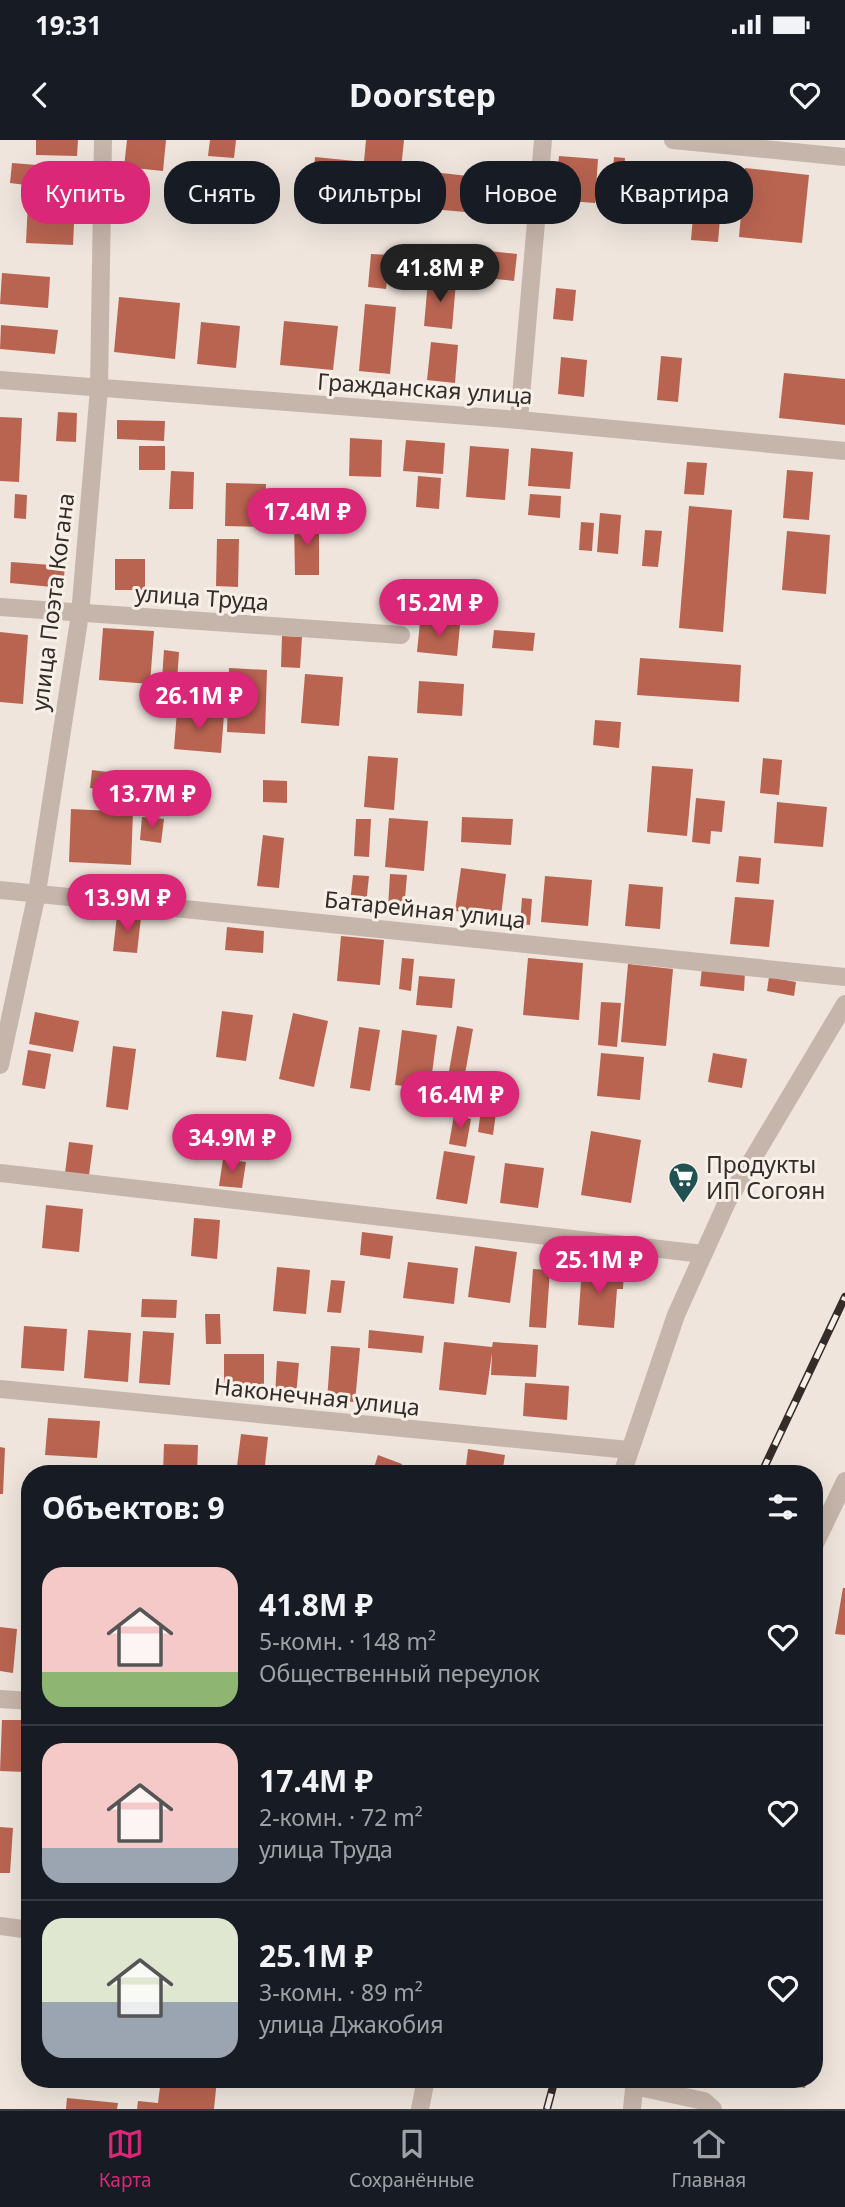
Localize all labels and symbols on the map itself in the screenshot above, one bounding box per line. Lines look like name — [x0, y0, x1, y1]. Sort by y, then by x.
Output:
pin: 41.8M ₽ — [375, 244, 505, 304]
street label: Гражданская улица — [316, 365, 534, 411]
pin: 17.4M ₽ — [242, 488, 372, 548]
street label: улица Поэта Когана — [23, 491, 81, 713]
street label: улица Труда — [134, 576, 270, 618]
pin: 15.2M ₽ — [374, 580, 504, 639]
pin: 26.1M ₽ — [134, 672, 264, 732]
pin: 13.7M ₽ — [87, 770, 217, 830]
pin: 13.9M ₽ — [62, 874, 192, 934]
street label: Батарейная улица — [323, 883, 527, 935]
pin: 16.4M ₽ — [395, 1072, 525, 1131]
pin: 34.9M ₽ — [167, 1114, 297, 1174]
place label: Продукты ИП Согоян — [706, 1148, 825, 1206]
supermarket icon: Продукты ИП Согоян — [666, 1160, 700, 1204]
pin: 25.1M ₽ — [534, 1236, 664, 1296]
street label: Наконечная улица — [213, 1369, 421, 1423]

